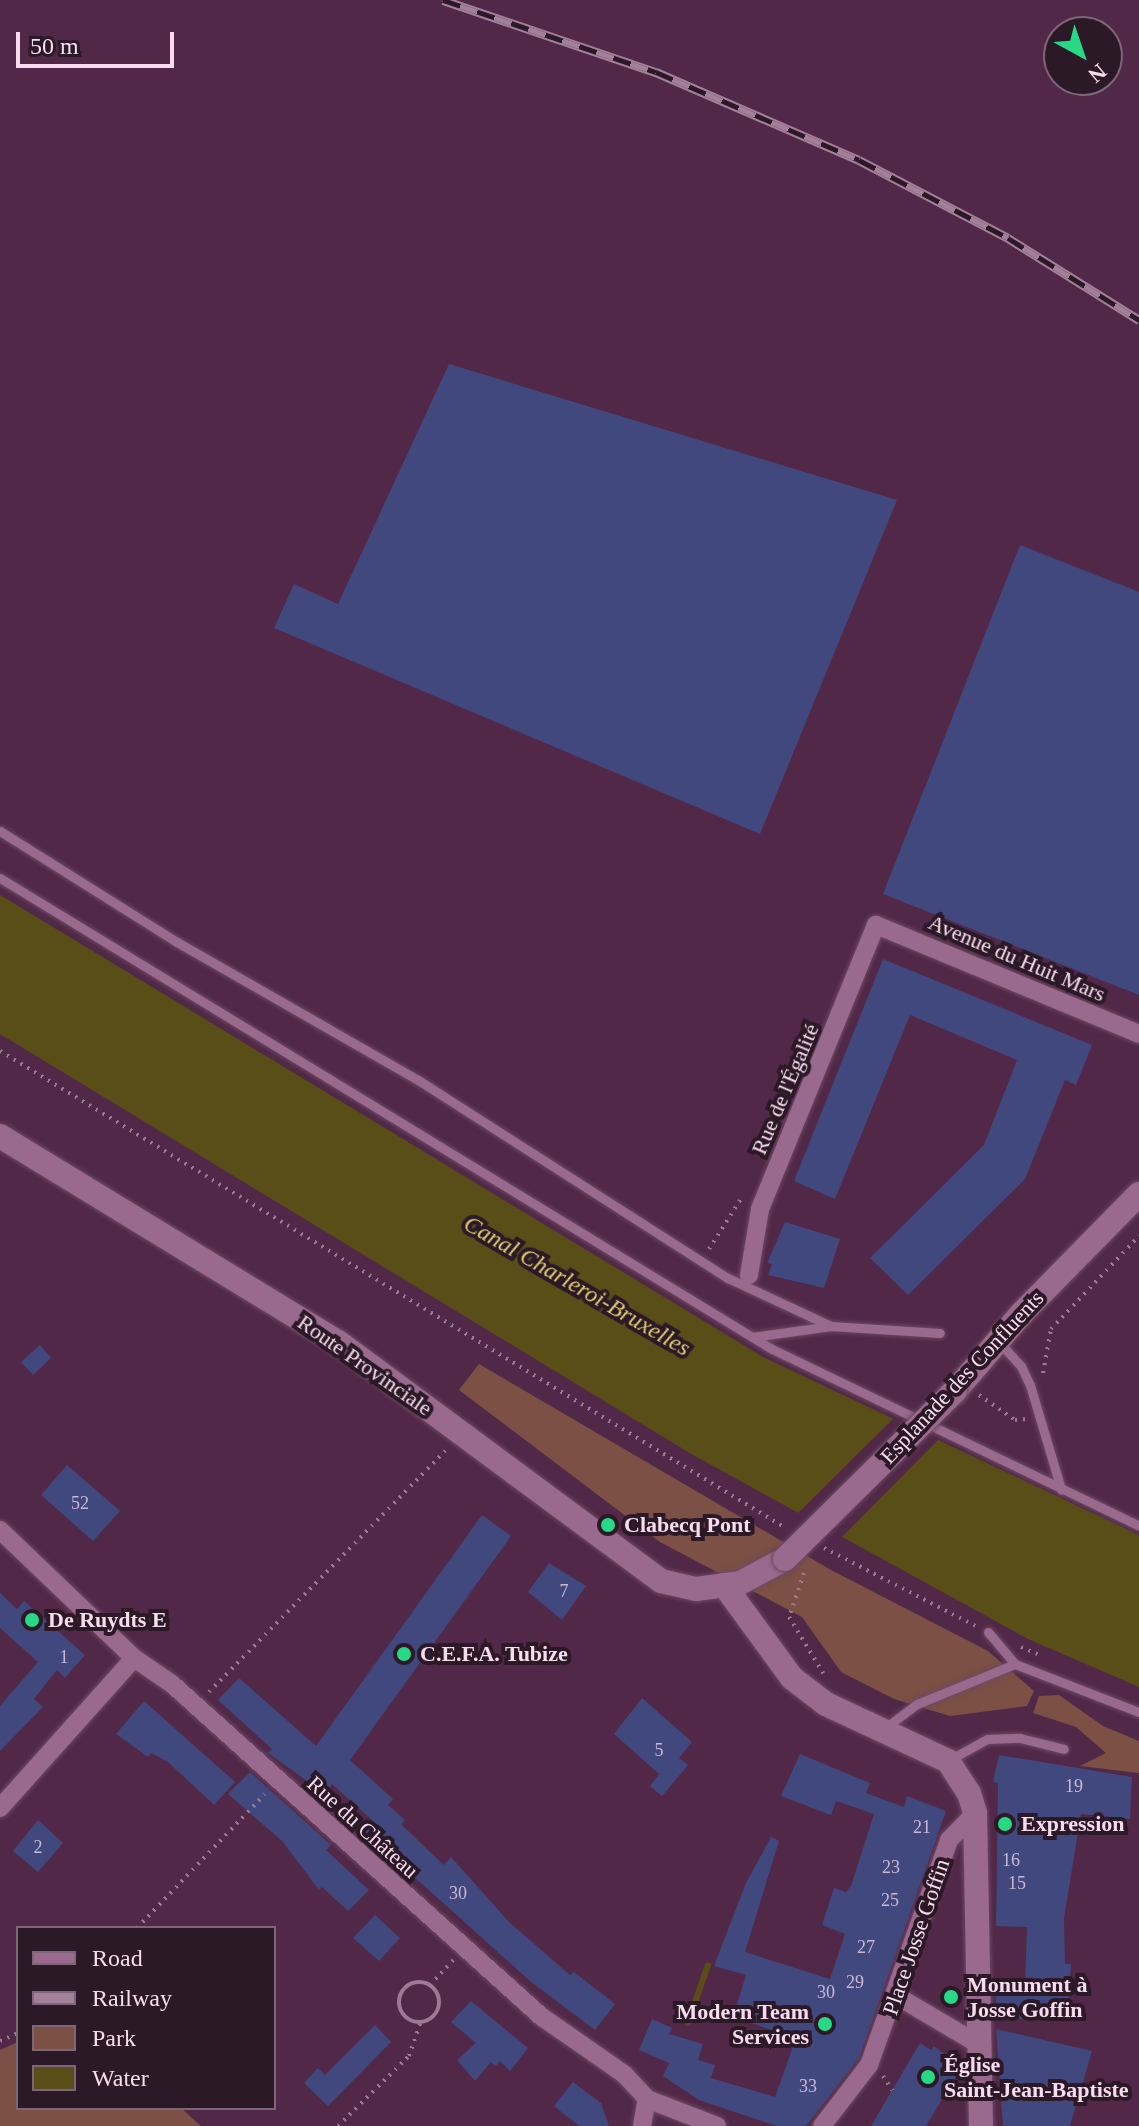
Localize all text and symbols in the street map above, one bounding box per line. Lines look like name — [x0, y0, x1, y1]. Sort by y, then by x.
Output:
scale bar — [20, 16, 178, 66]
north arrow — [1043, 16, 1123, 96]
text: 50 m — [30, 33, 79, 59]
text: N — [1083, 59, 1112, 88]
street label: Avenue du Huit Mars — [925, 909, 1109, 1007]
street label: Rue de l'Égalité — [746, 1020, 824, 1158]
water label: Canal Charleroi-Bruxelles — [458, 1209, 696, 1363]
street label: Esplanade des Confluents — [875, 1285, 1049, 1469]
street label: Route Provinciale — [293, 1309, 437, 1421]
house number: 52 — [71, 1492, 89, 1514]
place label: Clabecq Pont — [624, 1512, 750, 1538]
marker: Clabecq Pont — [599, 1516, 617, 1534]
house number: 7 — [560, 1580, 568, 1602]
place label: De Ruydts E — [48, 1607, 167, 1633]
marker: De Ruydts E — [23, 1611, 41, 1629]
place label: C.E.F.A. Tubize — [420, 1641, 568, 1667]
marker: C.E.F.A. Tubize — [395, 1645, 413, 1663]
house number: 1 — [60, 1646, 68, 1668]
house number: 5 — [654, 1739, 664, 1761]
street label: Rue du Château — [302, 1770, 424, 1884]
house number: 19 — [1065, 1775, 1083, 1797]
place label: Expression — [1021, 1811, 1125, 1837]
marker: Expression — [996, 1815, 1014, 1833]
house number: 21 — [913, 1816, 931, 1838]
house number: 2 — [34, 1836, 42, 1858]
house number: 16 — [1002, 1849, 1020, 1871]
street label: Place Josse Goffin — [877, 1855, 955, 2019]
house number: 23 — [882, 1856, 900, 1878]
house number: 15 — [1008, 1872, 1026, 1894]
house number: 30 — [449, 1882, 467, 1904]
house number: 25 — [881, 1889, 899, 1911]
legend — [16, 1926, 276, 2110]
house number: 27 — [857, 1936, 875, 1958]
text: Road — [92, 1945, 143, 1971]
house number: 29 — [846, 1971, 864, 1993]
place label: Monument à Josse Goffin — [967, 1971, 1087, 2022]
house number: 30 — [817, 1981, 835, 2003]
text: Railway — [92, 1985, 172, 2011]
marker: Monument à Josse Goffin — [942, 1988, 960, 2006]
place label: Modern Team Services — [676, 1998, 809, 2050]
marker: Modern Team Services — [816, 2015, 834, 2033]
text: Park — [92, 2025, 136, 2051]
place label: Église Saint-Jean-Baptiste — [944, 2051, 1129, 2102]
text: Water — [92, 2065, 149, 2091]
marker: Église Saint-Jean-Baptiste — [919, 2068, 937, 2086]
house number: 33 — [799, 2075, 817, 2097]

